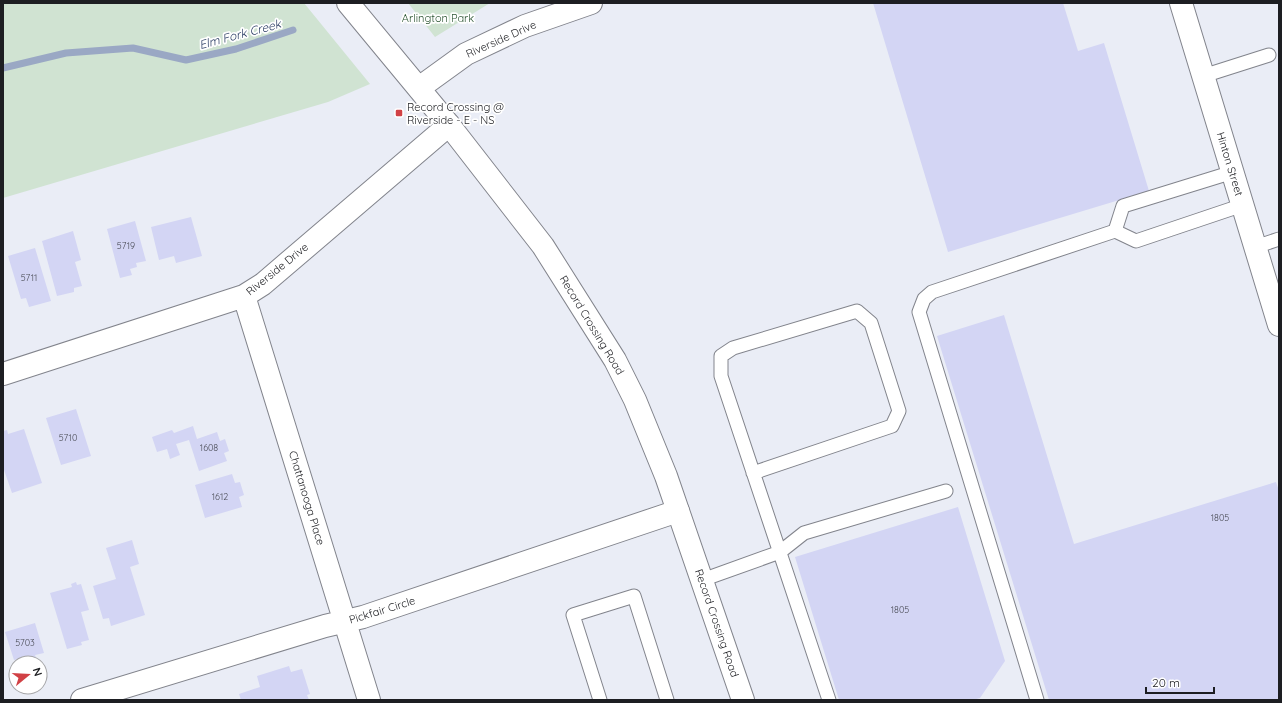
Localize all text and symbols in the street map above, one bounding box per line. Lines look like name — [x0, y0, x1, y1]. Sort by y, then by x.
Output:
park label: Arlington Park — [402, 11, 474, 25]
water label: Elm Fork Creek — [197, 15, 284, 52]
street label: Riverside Drive — [464, 17, 538, 61]
place label: Record Crossing @ Riverside - E - NS — [407, 100, 504, 127]
marker: Record Crossing @ Riverside - E - NS — [394, 108, 404, 118]
street label: Hinton Street — [1214, 130, 1246, 198]
house number: 5719 — [117, 240, 135, 251]
street label: Riverside Drive — [243, 240, 311, 298]
house number: 5711 — [21, 272, 37, 283]
street label: Record Crossing Road — [557, 273, 627, 377]
house number: 5710 — [59, 432, 77, 443]
house number: 1608 — [200, 442, 218, 453]
street label: Chattanooga Place — [286, 449, 328, 547]
house number: 1612 — [212, 491, 228, 502]
house number: 1805 — [1211, 512, 1229, 523]
street label: Record Crossing Road — [692, 567, 742, 679]
street label: Pickfair Circle — [347, 593, 417, 627]
house number: 1805 — [891, 604, 909, 615]
house number: 5703 — [15, 637, 35, 648]
north arrow — [8, 655, 48, 695]
text: N — [30, 666, 45, 678]
scale bar — [1146, 669, 1214, 695]
text: 20 m — [1152, 675, 1180, 690]

